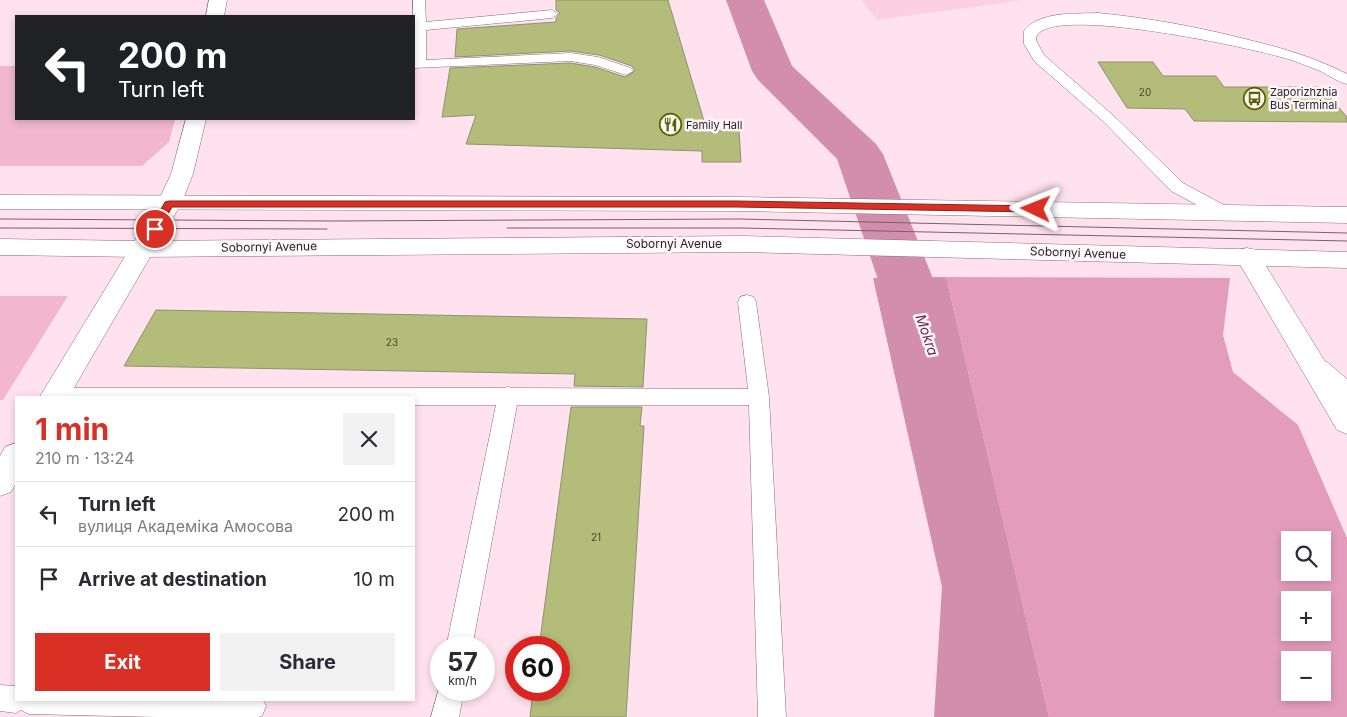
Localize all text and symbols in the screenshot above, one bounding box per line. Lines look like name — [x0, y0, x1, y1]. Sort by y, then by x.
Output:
text: 200 m — [118, 34, 227, 76]
icon: left — [35, 35, 100, 100]
text: Turn left — [118, 76, 204, 102]
place label: Zaporizhzhia Bus Terminal — [1270, 85, 1337, 112]
house number: 20 — [1139, 86, 1151, 98]
bus stop icon: Zaporizhzhia Bus Terminal — [1242, 86, 1266, 110]
restaurant icon: Family Hall — [658, 113, 682, 137]
place label: Family Hall — [686, 118, 742, 132]
position arrow — [1009, 182, 1061, 234]
pin — [134, 208, 176, 250]
icon: arrive — [141, 215, 169, 243]
street label: Sobornyi Avenue — [626, 236, 722, 251]
street label: Sobornyi Avenue — [221, 238, 317, 255]
street label: Sobornyi Avenue — [1030, 243, 1126, 262]
water label: Mokra — [913, 312, 943, 358]
house number: 23 — [386, 336, 398, 348]
text: 1 min — [35, 411, 109, 447]
button: close — [343, 413, 395, 465]
text: 210 m · 13:24 — [35, 448, 134, 468]
text: Turn left — [78, 493, 156, 516]
icon: left — [35, 500, 63, 528]
text: 200 m — [337, 503, 395, 526]
text: вулиця Академіка Амосова — [78, 516, 293, 536]
house number: 21 — [591, 531, 601, 543]
map controls — [1281, 531, 1331, 701]
button: search — [1281, 531, 1331, 581]
icon: arrive — [35, 565, 63, 593]
text: Arrive at destination — [78, 568, 267, 591]
text: 10 m — [353, 568, 395, 591]
button: + — [1281, 591, 1331, 641]
button: Exit — [35, 633, 210, 691]
button: Share — [220, 633, 395, 691]
speed limit sign: 60 — [505, 636, 570, 701]
text: 57 — [447, 647, 478, 677]
button: − — [1281, 651, 1331, 701]
text: km/h — [448, 673, 477, 688]

